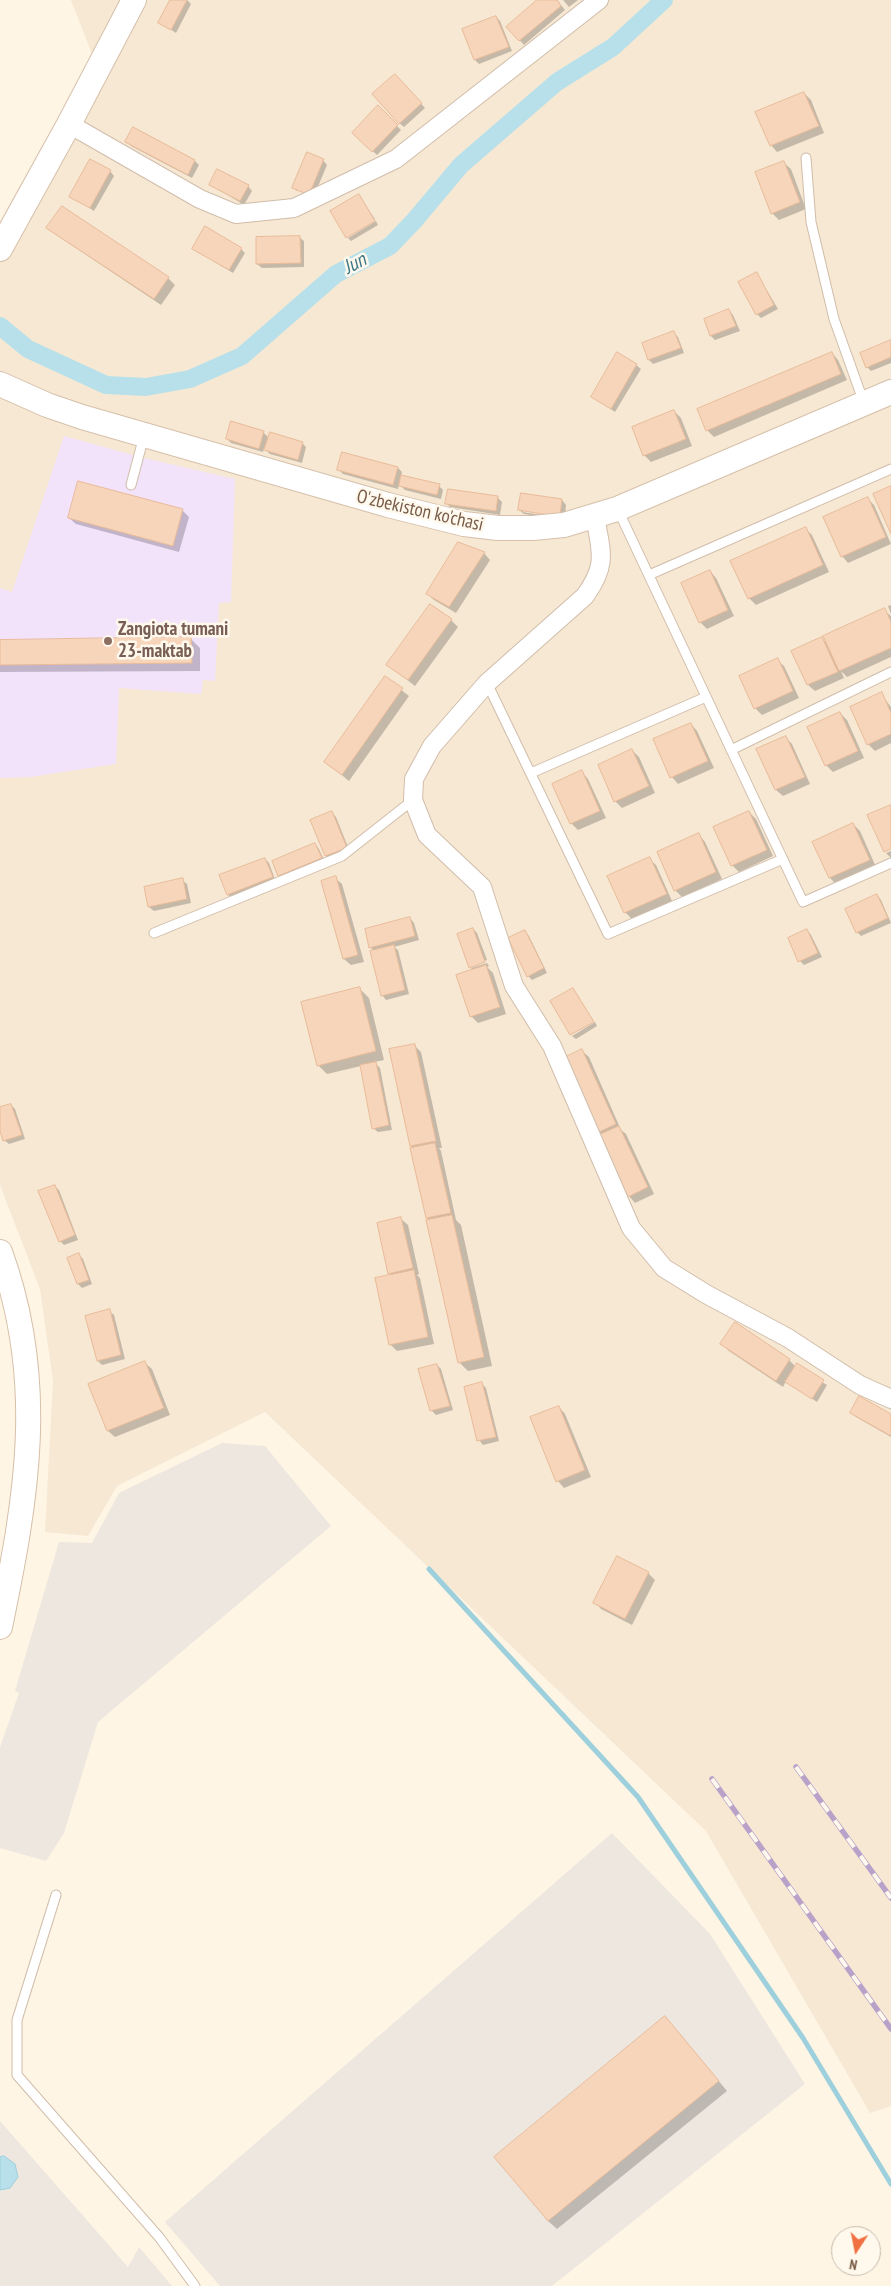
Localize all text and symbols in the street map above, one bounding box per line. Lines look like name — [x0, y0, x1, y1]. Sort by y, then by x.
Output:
water label: Jun — [340, 248, 370, 280]
street label: O'zbekiston ko'chasi — [354, 485, 486, 537]
place label: Zangiota tumani 23-maktab — [118, 619, 228, 663]
marker: Zangiota tumani 23-maktab — [102, 635, 114, 647]
north arrow — [831, 2226, 881, 2276]
text: N — [848, 2255, 859, 2274]

